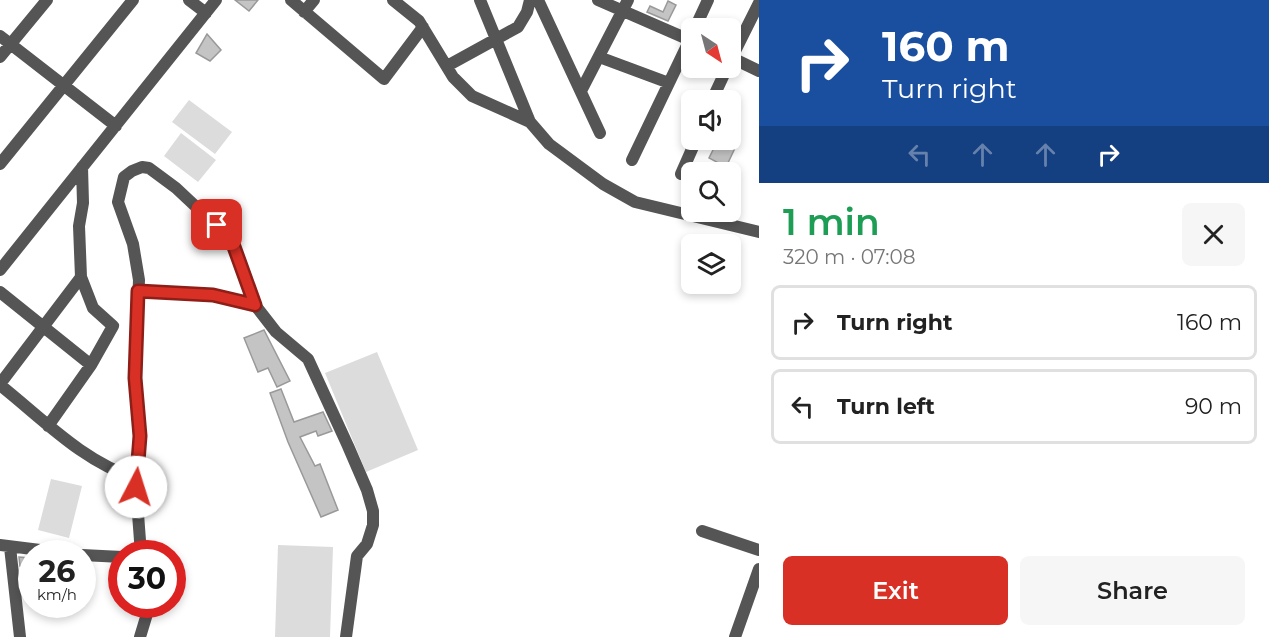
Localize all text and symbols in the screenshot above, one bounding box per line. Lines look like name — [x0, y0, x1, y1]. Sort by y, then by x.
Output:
north arrow — [681, 18, 741, 78]
map controls — [681, 18, 741, 294]
text: 160 m — [882, 20, 1010, 72]
icon: right — [783, 24, 861, 102]
text: Turn right — [882, 72, 1017, 105]
button: sound — [681, 90, 741, 150]
icon: left — [903, 138, 936, 171]
icon: ahead — [966, 138, 999, 171]
icon: ahead — [1029, 138, 1062, 171]
icon: right — [1092, 138, 1125, 171]
button: search — [681, 162, 741, 222]
pin — [191, 199, 242, 250]
text: 1 min — [783, 200, 880, 244]
button: close — [1182, 203, 1245, 266]
icon: arrive — [200, 208, 233, 241]
button: layers — [681, 234, 741, 294]
text: 320 m · 07:08 — [783, 245, 915, 269]
icon: right — [786, 306, 819, 339]
text: Turn right — [837, 309, 952, 336]
text: 160 m — [1177, 309, 1242, 336]
icon: left — [786, 390, 819, 423]
text: Turn left — [837, 393, 935, 420]
text: 90 m — [1185, 393, 1242, 420]
position arrow — [104, 455, 168, 519]
speed limit sign: 30 — [108, 540, 186, 618]
text: 26 — [39, 553, 75, 590]
button: Exit — [783, 556, 1008, 625]
button: Share — [1020, 556, 1245, 625]
text: km/h — [37, 585, 77, 604]

